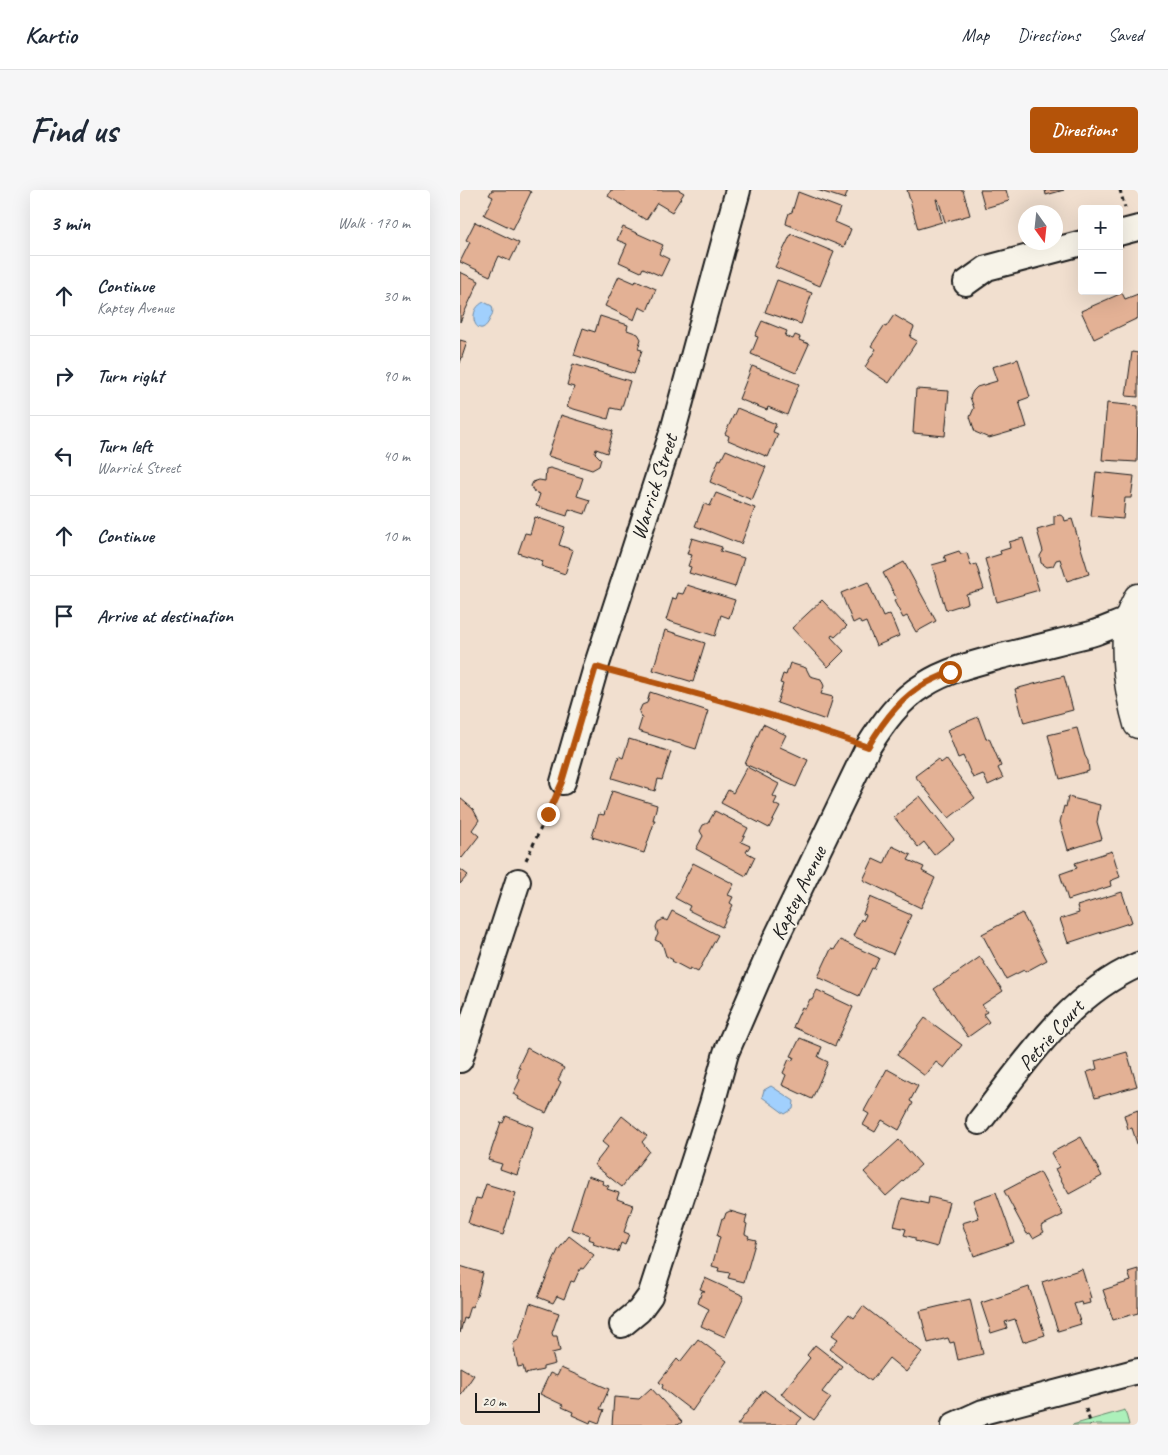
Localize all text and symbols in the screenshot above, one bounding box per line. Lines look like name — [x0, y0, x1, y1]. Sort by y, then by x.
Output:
text: Kartio — [25, 20, 77, 50]
text: Map — [962, 24, 989, 46]
text: Directions — [1017, 24, 1080, 46]
text: Saved — [1108, 24, 1143, 46]
button: Directions — [1030, 107, 1138, 153]
text: Find us — [30, 108, 117, 153]
north arrow — [1018, 205, 1063, 250]
map controls — [1078, 205, 1123, 295]
button: + — [1078, 205, 1123, 250]
text: 3 min — [50, 210, 90, 236]
text: Walk · 170 m — [338, 213, 410, 233]
button: − — [1078, 250, 1123, 295]
text: Continue — [97, 274, 154, 298]
icon: ahead — [50, 282, 78, 310]
text: 30 m — [383, 286, 410, 306]
text: Kaptey Avenue — [97, 298, 174, 318]
icon: right — [50, 362, 78, 390]
text: Turn right — [97, 364, 164, 388]
text: 90 m — [383, 366, 410, 386]
street label: Warrick Street — [625, 429, 684, 543]
text: Turn left — [97, 434, 152, 458]
icon: left — [50, 442, 78, 470]
text: 40 m — [383, 446, 410, 466]
text: Warrick Street — [97, 458, 180, 478]
icon: ahead — [50, 522, 78, 550]
text: Continue — [97, 524, 154, 548]
text: 10 m — [383, 526, 410, 546]
icon: arrive — [50, 602, 78, 630]
text: Arrive at destination — [97, 604, 233, 628]
route start — [939, 661, 962, 684]
route end — [537, 803, 560, 826]
street label: Kaptey Avenue — [764, 841, 832, 944]
street label: Petrie Court — [1013, 993, 1091, 1076]
scale bar — [475, 1390, 540, 1413]
text: 20 m — [482, 1393, 506, 1410]

